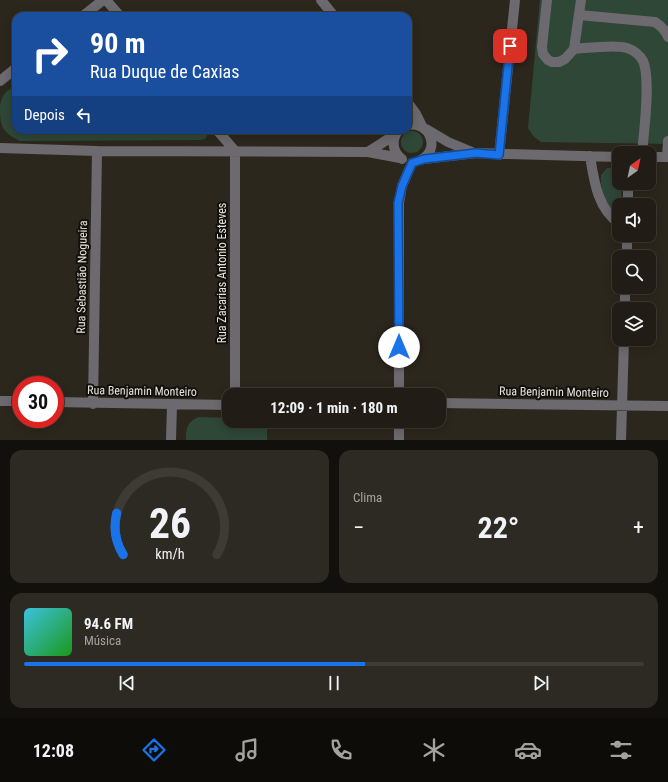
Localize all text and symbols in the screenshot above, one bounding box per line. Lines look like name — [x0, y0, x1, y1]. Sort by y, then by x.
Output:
text: 90 m — [90, 27, 146, 60]
icon: right — [24, 28, 76, 80]
pin — [493, 29, 527, 63]
icon: arrive — [499, 35, 521, 57]
text: Rua Duque de Caxias — [90, 61, 239, 82]
icon: left — [73, 104, 95, 126]
text: Depois — [24, 106, 65, 124]
north arrow — [612, 146, 656, 190]
map controls — [612, 146, 656, 346]
button: sound — [612, 198, 656, 242]
street label: Rua Zacarias Antonio Esteves — [215, 203, 229, 343]
street label: Rua Sebastião Nogueira — [74, 220, 90, 334]
button: search — [612, 250, 656, 294]
button: layers — [612, 302, 656, 346]
position arrow — [378, 326, 420, 368]
speed limit sign: 30 — [12, 376, 64, 428]
street label: Rua Benjamin Monteiro — [87, 383, 197, 399]
street label: Rua Benjamin Monteiro — [499, 384, 609, 400]
text: 12:09 · 1 min · 180 m — [270, 399, 398, 417]
text: Clima — [353, 490, 382, 505]
text: 26 — [148, 498, 191, 547]
text: 22° — [478, 510, 520, 545]
text: − — [353, 515, 364, 540]
text: + — [633, 515, 644, 540]
text: km/h — [155, 545, 184, 561]
text: 94.6 FM — [84, 615, 133, 633]
text: Música — [84, 633, 121, 648]
icon: previous — [116, 672, 138, 694]
icon: pause — [323, 672, 345, 694]
icon: next — [530, 672, 552, 694]
icon: directions — [140, 736, 168, 764]
icon: music — [233, 736, 261, 764]
icon: phone — [327, 736, 355, 764]
icon: climate — [420, 736, 448, 764]
icon: car — [514, 736, 542, 764]
icon: filters — [607, 736, 635, 764]
text: 12:08 — [33, 740, 74, 761]

